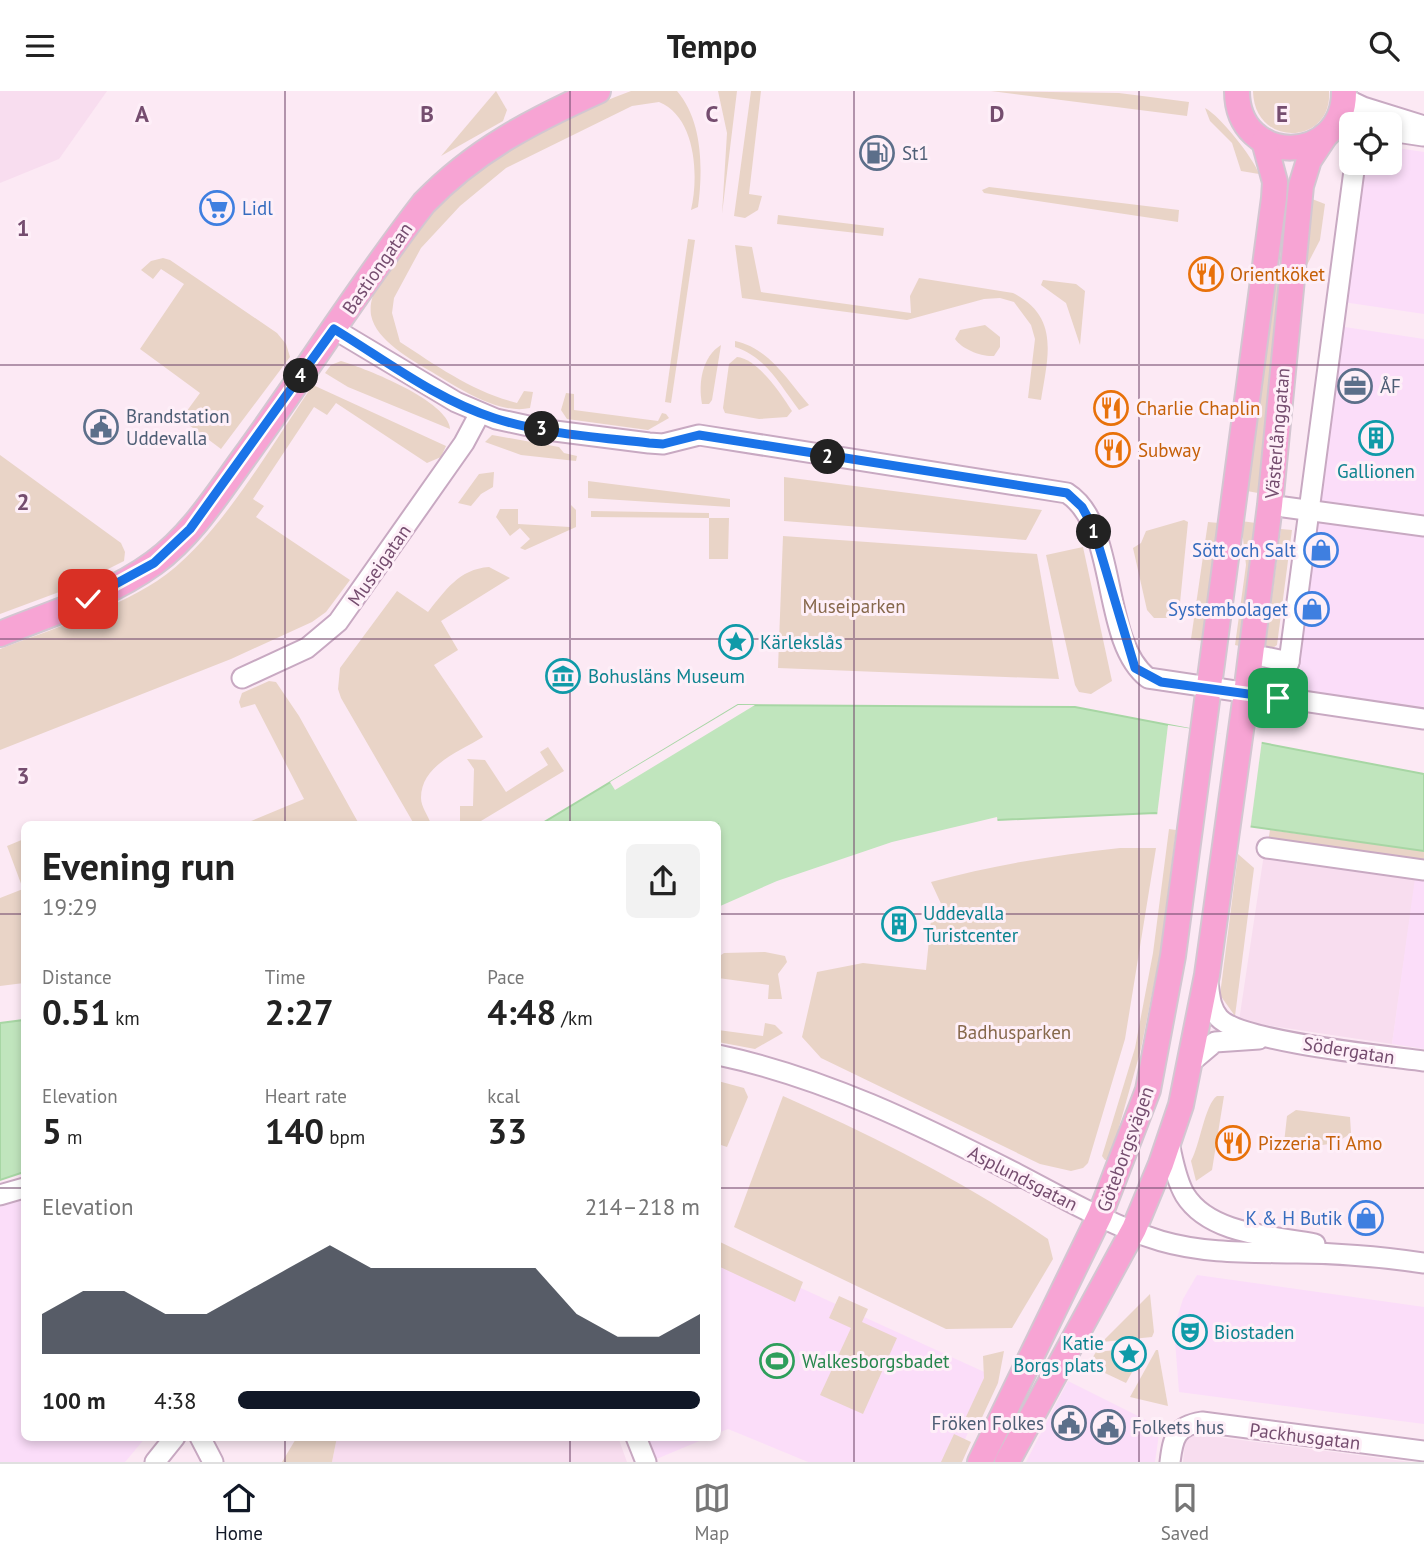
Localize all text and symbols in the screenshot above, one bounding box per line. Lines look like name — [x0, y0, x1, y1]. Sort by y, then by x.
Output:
text: Tempo — [667, 25, 757, 67]
icon: menu — [21, 27, 59, 65]
icon: search — [1365, 27, 1403, 65]
text: A — [135, 99, 149, 128]
text: B — [420, 99, 434, 128]
text: C — [706, 99, 719, 128]
text: D — [990, 99, 1004, 128]
text: E — [1276, 99, 1288, 128]
map controls — [1339, 112, 1402, 175]
button: locate — [1339, 112, 1402, 175]
fuel station icon: St1 — [858, 134, 896, 172]
place label: St1 — [902, 141, 929, 165]
supermarket icon: Lidl — [198, 189, 236, 227]
place label: Lidl — [242, 196, 273, 220]
text: 1 — [16, 213, 30, 242]
street label: Bastiongatan — [337, 217, 417, 319]
restaurant icon: Orientköket — [1187, 255, 1225, 293]
place label: Orientköket — [1230, 262, 1326, 286]
pin: 4 — [284, 359, 318, 393]
text: 4 — [295, 363, 306, 387]
street label: Västerlånggatan — [1259, 367, 1295, 500]
office icon: ÅF — [1336, 367, 1374, 405]
place label: ÅF — [1380, 374, 1401, 398]
restaurant icon: Charlie Chaplin — [1092, 389, 1130, 427]
place label: Charlie Chaplin — [1136, 396, 1260, 420]
place label: Brandstation Uddevalla — [126, 404, 230, 450]
public building icon: Brandstation Uddevalla — [82, 408, 120, 446]
pin: 3 — [524, 411, 560, 447]
text: 3 — [536, 416, 547, 440]
building icon: Gallionen — [1357, 419, 1395, 457]
restaurant icon: Subway — [1094, 431, 1132, 469]
place label: Subway — [1138, 438, 1201, 462]
pin: 2 — [810, 439, 846, 475]
text: 2 — [822, 444, 833, 468]
place label: Gallionen — [1337, 459, 1415, 483]
text: 2 — [16, 487, 30, 516]
pin: 1 — [1076, 515, 1112, 549]
text: 1 — [1088, 519, 1099, 543]
street label: Museigatan — [342, 520, 416, 610]
shop icon: Sött och Salt — [1302, 531, 1340, 569]
place label: Sött och Salt — [1192, 538, 1297, 562]
pin — [58, 569, 118, 629]
icon: check — [69, 580, 107, 618]
shop icon: Systembolaget — [1293, 590, 1331, 628]
park label: Museiparken — [802, 594, 906, 618]
place label: Systembolaget — [1168, 597, 1289, 621]
place icon: Kärlekslås — [717, 623, 755, 661]
place label: Kärlekslås — [760, 630, 843, 654]
museum icon: Bohusläns Museum — [544, 657, 582, 695]
place label: Bohusläns Museum — [588, 664, 745, 688]
pin — [1248, 668, 1308, 728]
icon: arrive — [1259, 679, 1297, 717]
text: 3 — [16, 761, 30, 790]
text: Evening run — [42, 841, 235, 890]
button: share — [626, 844, 700, 918]
text: 19:29 — [42, 892, 97, 921]
place label: Uddevalla Turistcenter — [923, 901, 1019, 947]
building icon: Uddevalla Turistcenter — [880, 905, 918, 943]
text: Distance — [42, 965, 112, 989]
text: Time — [265, 965, 305, 989]
text: Pace — [487, 965, 525, 989]
text: 0.51 — [42, 989, 110, 1035]
text: 2:27 — [265, 989, 334, 1035]
text: 4:48 — [487, 989, 556, 1035]
text: km — [110, 1006, 140, 1030]
text: /km — [556, 1006, 593, 1030]
park label: Badhusparken — [957, 1020, 1071, 1044]
street label: Södergatan — [1301, 1031, 1397, 1069]
street label: Göteborgsvägen — [1091, 1083, 1159, 1215]
text: Elevation — [42, 1084, 118, 1108]
text: Heart rate — [265, 1084, 347, 1108]
text: kcal — [487, 1084, 520, 1108]
text: 5 — [42, 1108, 62, 1154]
text: 140 — [265, 1108, 324, 1154]
text: 33 — [487, 1108, 527, 1154]
restaurant icon: Pizzeria Ti Amo — [1214, 1124, 1252, 1162]
text: m — [62, 1125, 82, 1149]
text: bpm — [324, 1125, 365, 1149]
place label: Pizzeria Ti Amo — [1258, 1131, 1382, 1155]
street label: Asplundsgatan — [964, 1140, 1082, 1216]
text: Elevation — [42, 1192, 134, 1221]
text: 214–218 m — [585, 1192, 700, 1221]
shop icon: K & H Butik — [1347, 1199, 1385, 1237]
place label: K & H Butik — [1246, 1206, 1342, 1230]
theatre icon: Biostaden — [1171, 1313, 1209, 1351]
place label: Biostaden — [1214, 1320, 1295, 1344]
place label: Katie Borgs plats — [1013, 1331, 1104, 1377]
place icon: Katie Borgs plats — [1110, 1335, 1148, 1373]
sports icon: Walkesborgsbadet — [758, 1342, 796, 1380]
place label: Walkesborgsbadet — [802, 1349, 950, 1373]
text: 100 m — [42, 1386, 105, 1415]
text: 4:38 — [154, 1386, 197, 1415]
public building icon: Fröken Folkes — [1050, 1404, 1088, 1442]
public building icon: Folkets hus — [1089, 1408, 1127, 1446]
place label: Fröken Folkes — [931, 1411, 1044, 1435]
place label: Folkets hus — [1132, 1415, 1224, 1439]
street label: Packhusgatan — [1248, 1417, 1362, 1455]
tab: Home — [215, 1479, 263, 1545]
tab: Map — [693, 1479, 731, 1545]
tab: Saved — [1161, 1479, 1209, 1545]

